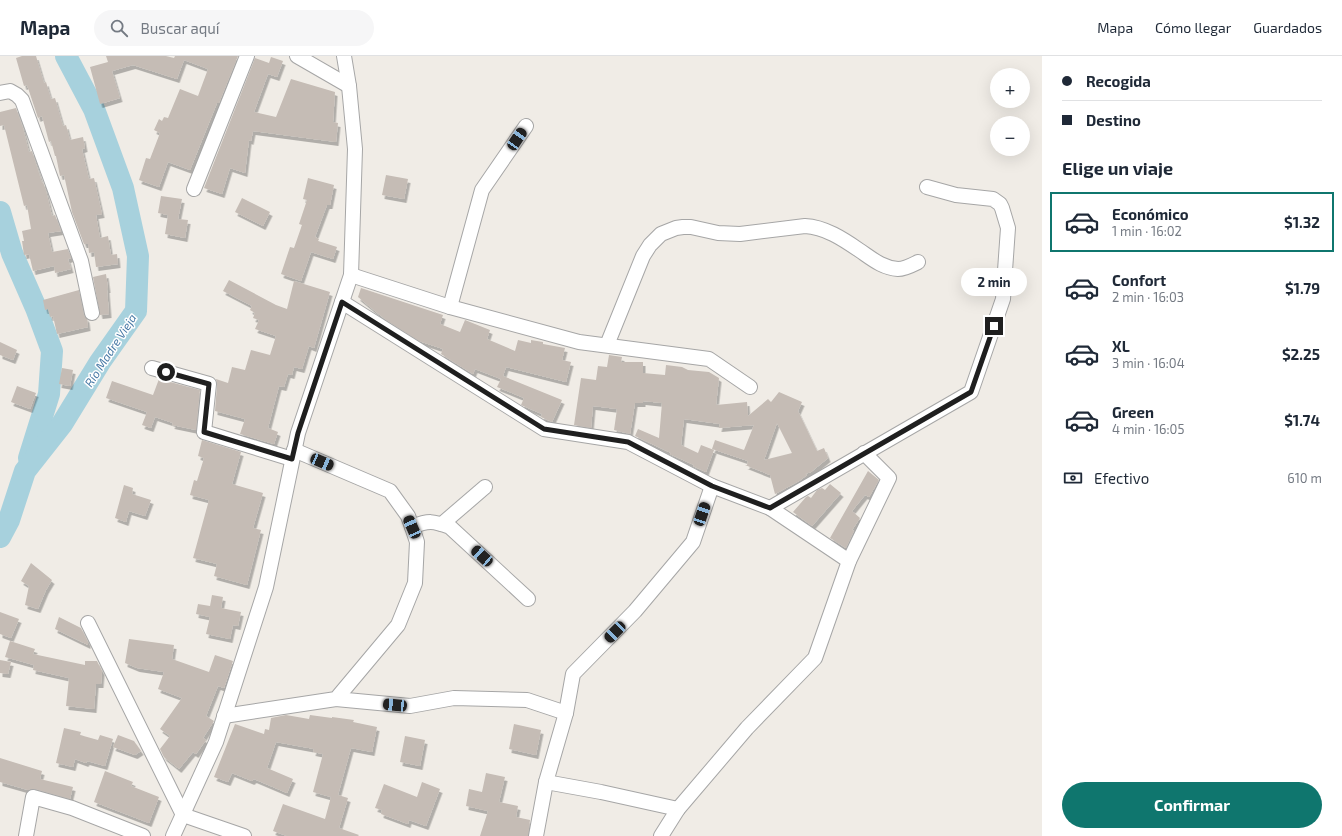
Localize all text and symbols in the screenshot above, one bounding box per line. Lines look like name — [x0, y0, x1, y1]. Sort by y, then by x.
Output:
search box — [94, 10, 374, 46]
text: Mapa — [20, 16, 70, 39]
icon: search — [108, 17, 130, 39]
text: Buscar aquí — [140, 19, 220, 37]
text: Mapa — [1097, 19, 1133, 36]
text: Cómo llegar — [1155, 19, 1231, 36]
text: Guardados — [1253, 19, 1322, 36]
map controls — [990, 68, 1030, 156]
button: + — [990, 68, 1030, 108]
text: Recogida — [1086, 72, 1151, 90]
text: Destino — [1086, 111, 1141, 129]
button: − — [990, 116, 1030, 156]
car — [505, 126, 529, 152]
text: Elige un viaje — [1062, 157, 1173, 179]
icon: car — [1064, 204, 1100, 240]
text: Económico — [1112, 205, 1189, 223]
text: $1.32 — [1284, 213, 1320, 231]
text: 1 min · 16:02 — [1112, 223, 1182, 239]
callout: 2 min — [961, 268, 1027, 296]
icon: car — [1064, 270, 1100, 306]
text: Confort — [1112, 271, 1166, 289]
text: 2 min — [977, 274, 1011, 290]
text: $1.79 — [1285, 279, 1320, 297]
text: 2 min · 16:03 — [1112, 289, 1184, 305]
water label: Río Madre Vieja — [81, 311, 140, 390]
route end — [985, 317, 1003, 335]
icon: car — [1064, 336, 1100, 372]
text: XL — [1112, 337, 1130, 355]
text: $2.25 — [1282, 345, 1320, 363]
text: 3 min · 16:04 — [1112, 355, 1185, 371]
route start — [157, 363, 175, 381]
icon: car — [1064, 402, 1100, 438]
text: Green — [1112, 403, 1154, 421]
text: $1.74 — [1284, 411, 1320, 429]
text: 4 min · 16:05 — [1112, 421, 1184, 437]
car — [309, 452, 335, 472]
icon: cash — [1062, 467, 1084, 489]
text: Efectivo — [1094, 469, 1149, 487]
text: 610 m — [1287, 470, 1322, 486]
car — [692, 501, 712, 527]
car — [402, 514, 422, 540]
car — [469, 544, 495, 568]
car — [602, 619, 628, 645]
car — [383, 698, 407, 712]
button: Confirmar — [1062, 782, 1322, 828]

